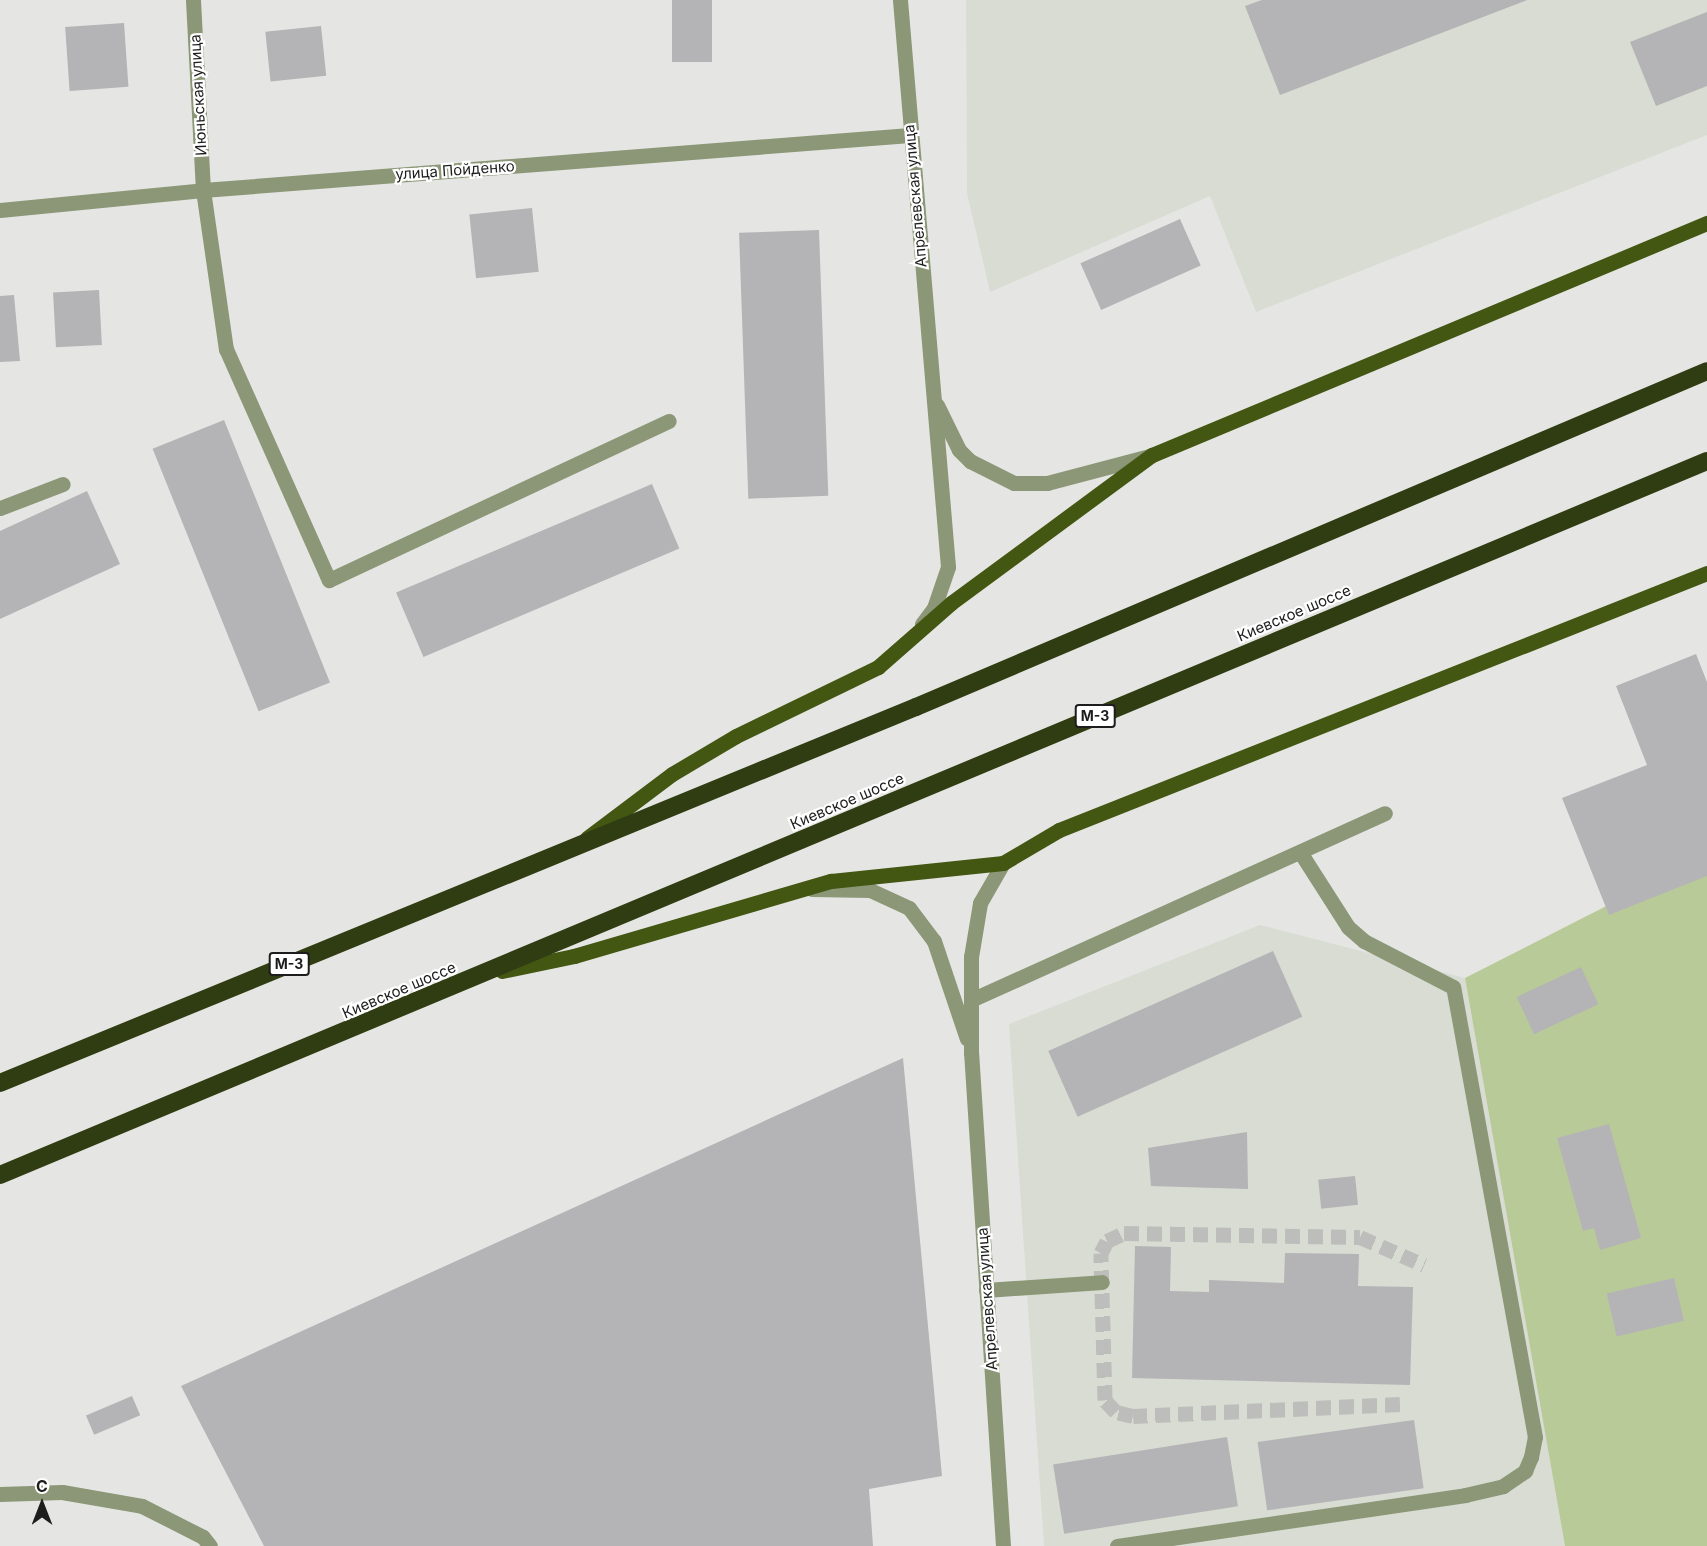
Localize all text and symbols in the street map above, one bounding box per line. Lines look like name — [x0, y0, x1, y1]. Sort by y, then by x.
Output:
street label: Июньская улица — [186, 34, 210, 156]
street label: Апрелевская улица — [900, 124, 930, 268]
street label: улица Пойденко — [395, 157, 515, 183]
street label: Киевское шоссе — [1234, 581, 1354, 645]
road number: М-3 — [1074, 705, 1116, 727]
street label: Киевское шоссе — [787, 769, 907, 833]
road number: М-3 — [268, 953, 310, 975]
street label: Киевское шоссе — [339, 958, 459, 1022]
street label: Апрелевская улица — [973, 1227, 1001, 1371]
north arrow — [12, 1474, 72, 1534]
text: С — [36, 1476, 48, 1496]

